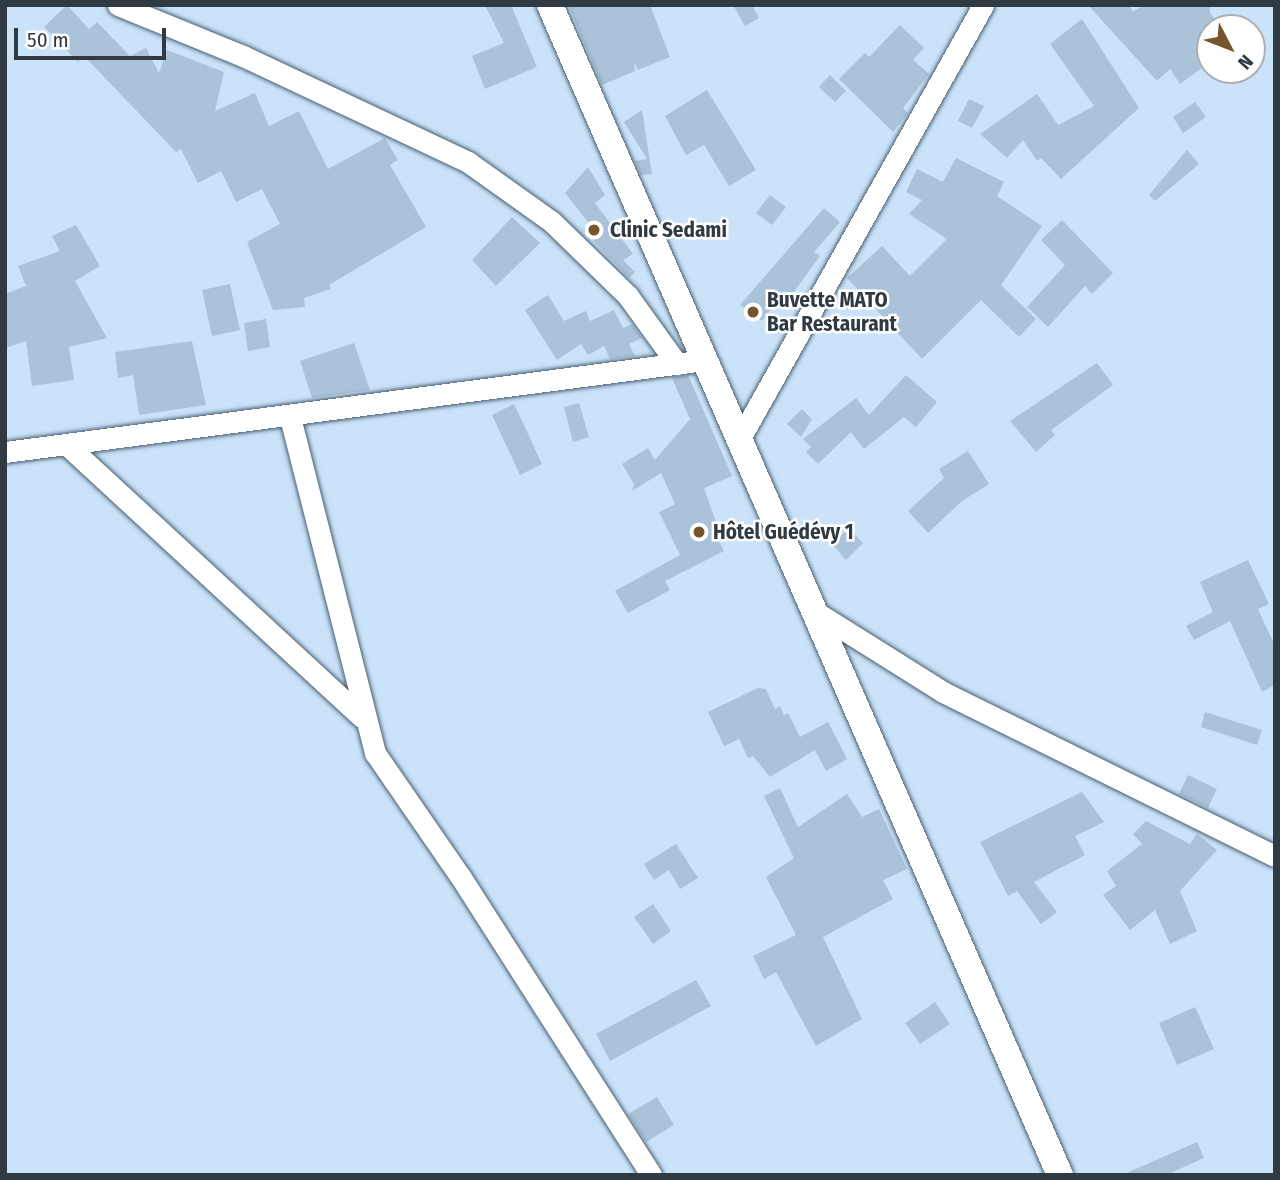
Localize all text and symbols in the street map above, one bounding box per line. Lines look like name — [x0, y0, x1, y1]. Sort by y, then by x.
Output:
scale bar — [18, 14, 170, 58]
north arrow — [1196, 14, 1266, 84]
text: 50 m — [27, 27, 69, 53]
text: N — [1233, 50, 1258, 74]
place label: Clinic Sedami — [610, 217, 727, 243]
marker: Clinic Sedami — [584, 220, 604, 240]
place label: Buvette MATO Bar Restaurant — [767, 287, 897, 337]
marker: Buvette MATO Bar Restaurant — [745, 304, 761, 320]
place label: Hôtel Guédévy 1 — [713, 519, 854, 545]
marker: Hôtel Guédévy 1 — [691, 524, 707, 540]

